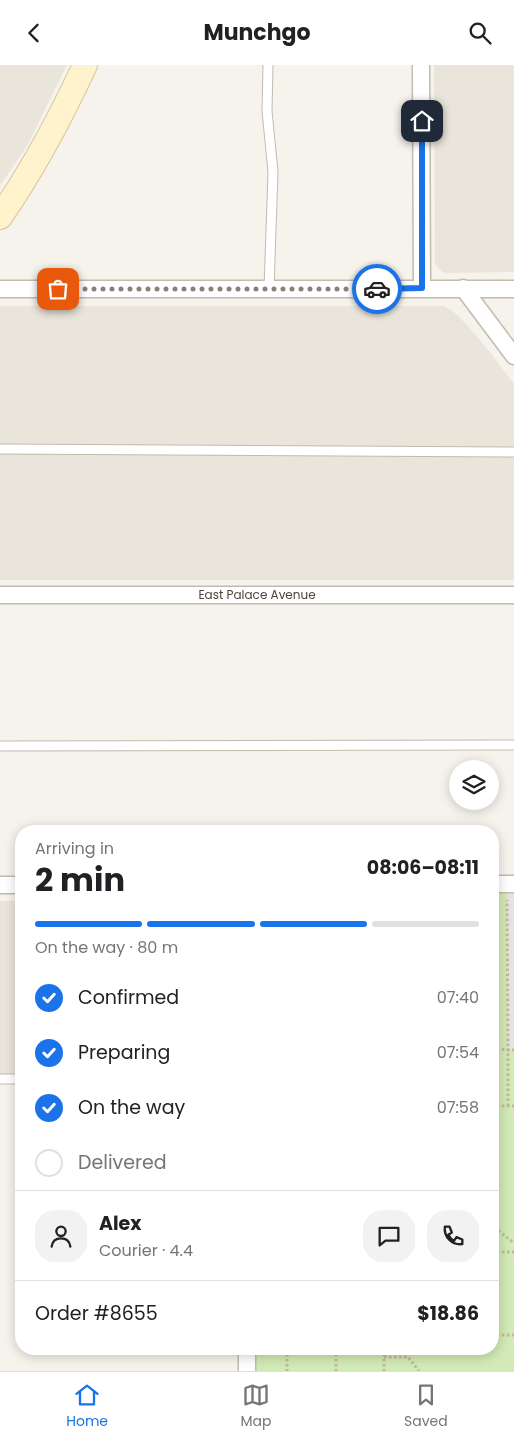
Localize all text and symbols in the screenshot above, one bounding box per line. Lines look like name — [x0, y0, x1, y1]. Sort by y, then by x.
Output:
text: Munchgo — [204, 17, 310, 48]
icon: back — [20, 19, 48, 47]
icon: search — [466, 19, 494, 47]
pin — [401, 100, 443, 142]
icon: home — [408, 107, 436, 135]
courier — [352, 264, 402, 314]
pin — [37, 268, 79, 310]
icon: bag — [44, 275, 72, 303]
icon: car — [363, 275, 391, 303]
street label: East Palace Avenue — [198, 586, 316, 603]
map controls — [449, 760, 499, 810]
button: layers — [449, 760, 499, 810]
text: Arriving in — [35, 837, 114, 860]
text: 08:06–08:11 — [367, 854, 479, 881]
text: 2 min — [35, 857, 125, 902]
text: On the way · 80 m — [35, 936, 178, 959]
icon: check — [35, 984, 63, 1012]
text: Confirmed — [78, 984, 179, 1011]
text: 07:40 — [437, 986, 479, 1009]
icon: check — [35, 1039, 63, 1067]
text: Preparing — [78, 1039, 170, 1066]
text: 07:54 — [437, 1041, 479, 1064]
icon: check — [35, 1094, 63, 1122]
text: On the way — [78, 1094, 185, 1121]
text: 07:58 — [437, 1096, 479, 1119]
text: Delivered — [78, 1149, 167, 1176]
button: person — [35, 1210, 87, 1262]
text: Alex — [99, 1210, 141, 1237]
button: chat — [363, 1210, 415, 1262]
button: phone — [427, 1210, 479, 1262]
text: Courier · 4.4 — [99, 1239, 193, 1262]
text: Order #8655 — [35, 1300, 158, 1327]
text: $18.86 — [417, 1300, 479, 1327]
tab: Home — [66, 1381, 108, 1432]
tab: Map — [241, 1381, 272, 1432]
tab: Saved — [404, 1381, 448, 1432]

